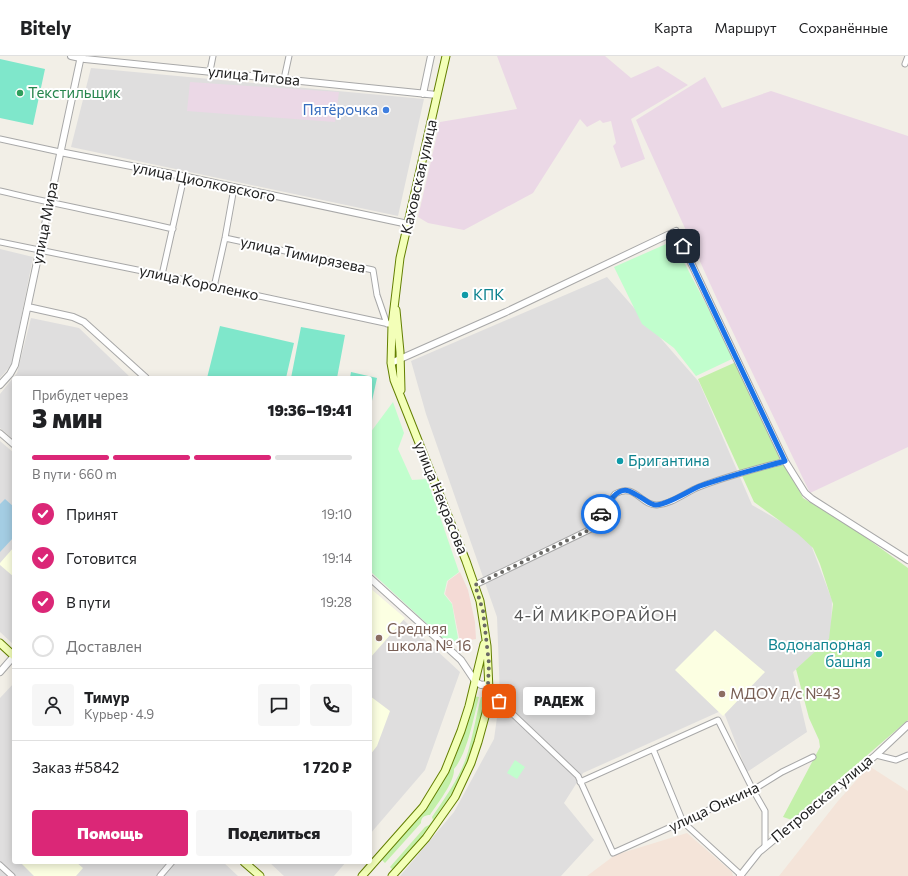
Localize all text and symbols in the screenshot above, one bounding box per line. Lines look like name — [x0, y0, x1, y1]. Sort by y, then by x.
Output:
text: Bitely — [20, 16, 71, 39]
text: Карта — [654, 19, 692, 36]
text: Маршрут — [714, 19, 777, 36]
text: Сохранённые — [799, 19, 888, 36]
street label: улица Титова — [207, 61, 301, 89]
place label: Текстильщик — [28, 83, 121, 101]
marker: Текстильщик — [15, 88, 25, 98]
place label: Пятёрочка — [303, 100, 378, 118]
marker: Пятёрочка — [381, 105, 391, 115]
street label: Каховская улица — [396, 118, 440, 236]
street label: улица Циолковского — [131, 157, 277, 205]
street label: улица Мира — [27, 180, 61, 265]
pin — [666, 229, 700, 263]
street label: улица Тимирязева — [239, 232, 368, 276]
icon: home — [672, 235, 694, 257]
street label: улица Короленко — [138, 261, 261, 303]
place label: КПК — [473, 285, 504, 303]
marker: КПК — [460, 290, 470, 300]
text: Прибудет через — [32, 387, 128, 403]
text: 19:36–19:41 — [267, 401, 352, 419]
text: 3 мин — [32, 402, 102, 433]
street label: улица Некрасова — [411, 439, 473, 557]
place label: Бригантина — [628, 451, 710, 469]
marker: Бригантина — [615, 456, 625, 466]
text: В пути · 660 m — [32, 466, 117, 482]
courier — [581, 494, 621, 534]
icon: check — [32, 503, 54, 525]
icon: car — [590, 503, 612, 525]
text: Принят — [66, 505, 118, 523]
text: 19:10 — [321, 506, 352, 522]
icon: check — [32, 547, 54, 569]
text: Готовится — [66, 549, 137, 567]
text: 19:14 — [322, 550, 352, 566]
icon: check — [32, 591, 54, 613]
text: В пути — [66, 593, 111, 611]
text: 19:28 — [320, 594, 352, 610]
district label: 4-Й МИКРОРАЙОН — [514, 605, 678, 624]
place label: Средняя школа № 16 — [387, 619, 471, 654]
marker: Средняя школа № 16 — [374, 633, 384, 643]
place label: Водонапорная башня — [768, 635, 871, 670]
text: Доставлен — [66, 637, 142, 655]
marker: Водонапорная башня — [874, 649, 884, 659]
button: person — [32, 684, 74, 726]
button: chat — [258, 684, 300, 726]
button: phone — [310, 684, 352, 726]
pin — [482, 684, 516, 718]
place label: МДОУ д/с №43 — [730, 684, 841, 702]
callout: РАДЕЖ — [523, 687, 595, 715]
text: Тимур — [84, 688, 129, 706]
marker: МДОУ д/с №43 — [717, 689, 727, 699]
icon: bag — [488, 690, 510, 712]
text: РАДЕЖ — [534, 693, 584, 709]
text: Курьер · 4.9 — [84, 706, 154, 722]
street label: Петровская улица — [767, 751, 876, 846]
text: Заказ #5842 — [32, 758, 119, 776]
text: 1 720 ₽ — [303, 758, 352, 776]
street label: улица Онкина — [666, 777, 762, 835]
button: Помощь — [32, 810, 188, 856]
button: Поделиться — [196, 810, 352, 856]

